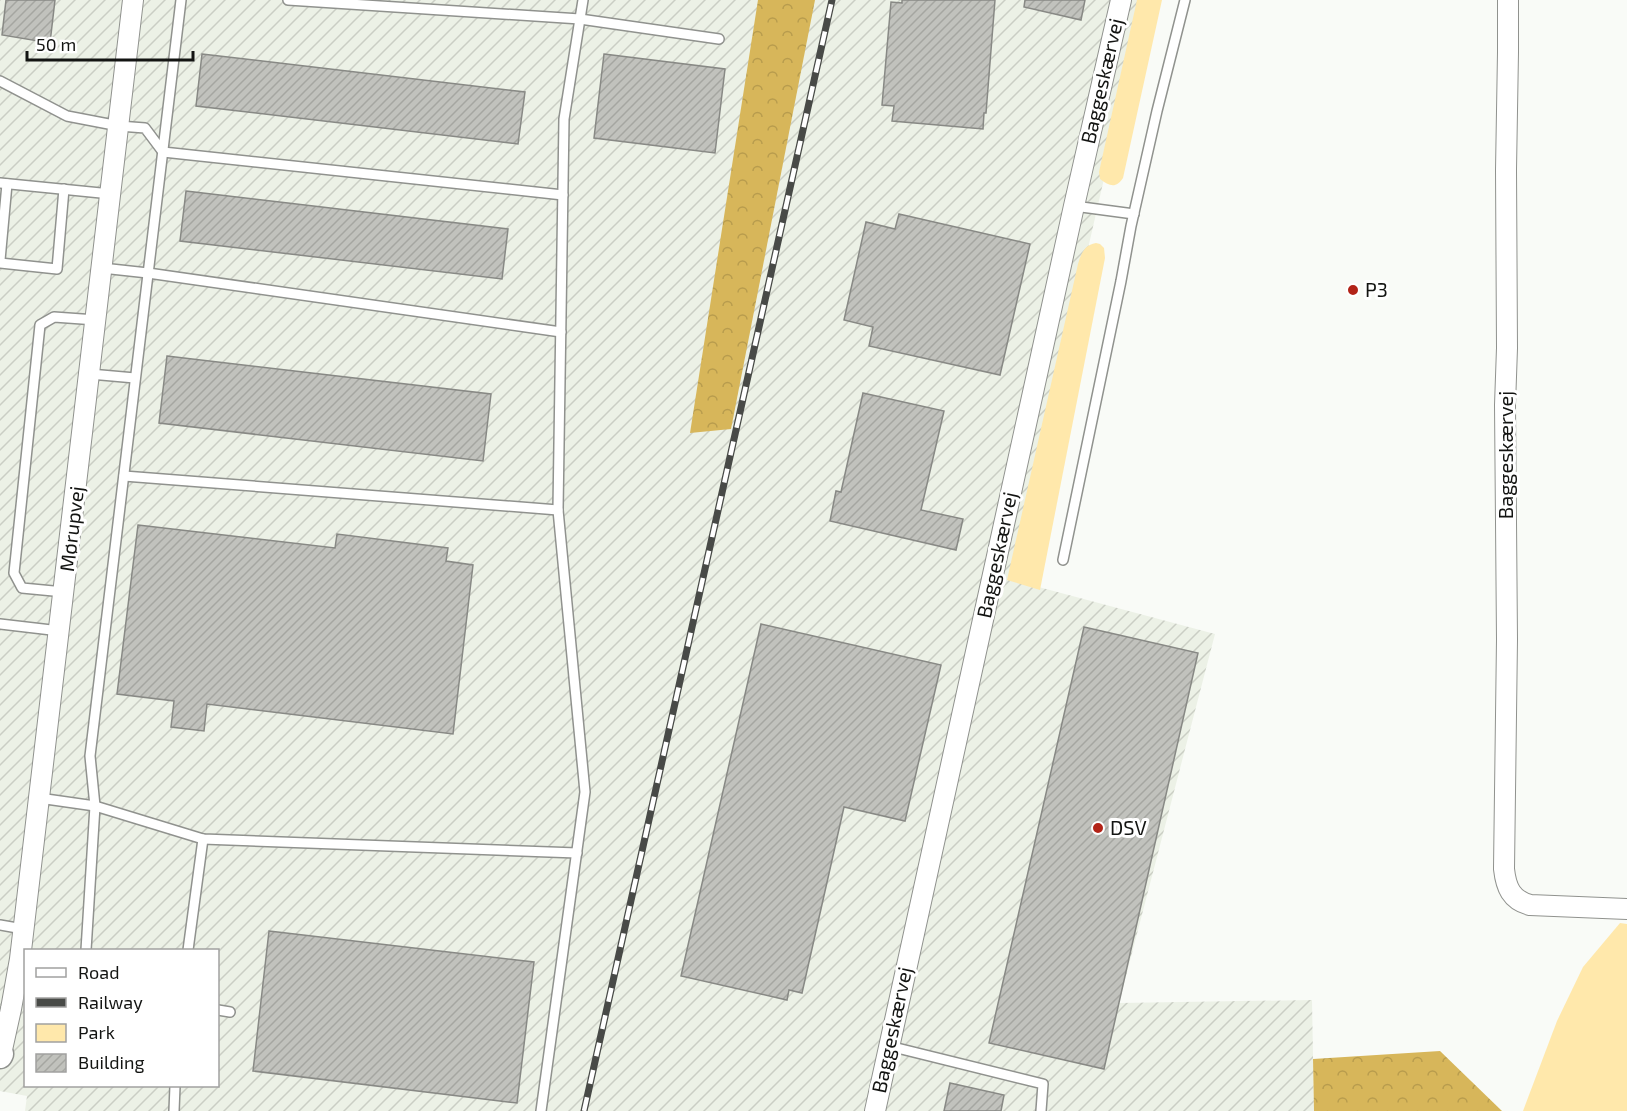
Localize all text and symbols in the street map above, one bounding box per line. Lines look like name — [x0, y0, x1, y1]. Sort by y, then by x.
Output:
street label: Baggeskærvej — [1075, 16, 1127, 146]
scale bar — [27, 24, 194, 62]
text: 50 m — [36, 33, 76, 55]
place label: P3 — [1365, 277, 1388, 301]
marker: P3 — [1346, 283, 1360, 297]
street label: Baggeskærvej — [1493, 391, 1517, 519]
street label: Mørupvej — [54, 485, 88, 573]
street label: Baggeskærvej — [971, 490, 1021, 620]
place label: DSV — [1110, 815, 1147, 839]
marker: DSV — [1091, 821, 1105, 835]
legend — [24, 949, 219, 1087]
text: Road — [78, 961, 119, 983]
street label: Baggeskærvej — [866, 965, 916, 1095]
text: Railway — [78, 991, 143, 1013]
text: Park — [78, 1021, 115, 1043]
text: Building — [78, 1051, 145, 1073]

